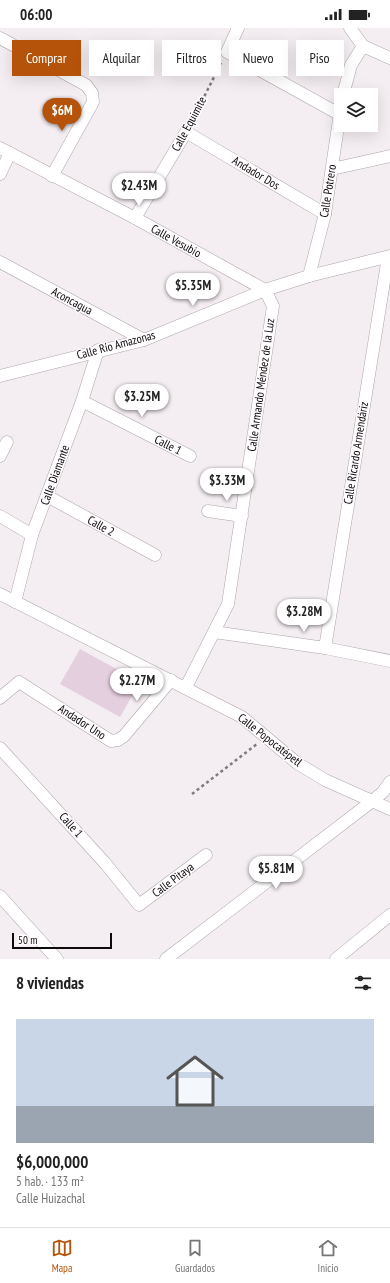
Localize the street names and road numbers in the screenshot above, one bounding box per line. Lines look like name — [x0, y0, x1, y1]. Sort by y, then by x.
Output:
street label: Calle Equimite — [168, 94, 209, 154]
street label: Andador Dos — [230, 153, 283, 193]
street label: Calle Potrero — [316, 163, 339, 219]
street label: Calle Vesubio — [148, 221, 204, 260]
street label: Aconcagua — [49, 284, 95, 318]
street label: Calle Armando Méndez de la Luz — [244, 317, 277, 453]
street label: Calle Río Amazonas — [75, 327, 157, 362]
street label: Calle Ricardo Armendáriz — [340, 401, 371, 505]
street label: Calle 1 — [152, 431, 184, 458]
street label: Calle Diamante — [37, 443, 72, 507]
street label: Calle 2 — [85, 512, 117, 539]
street label: Andador Uno — [56, 701, 109, 743]
street label: Calle Popocatépetl — [235, 710, 306, 769]
street label: Calle 1 — [56, 809, 87, 840]
street label: Calle Pitaya — [149, 859, 197, 900]

